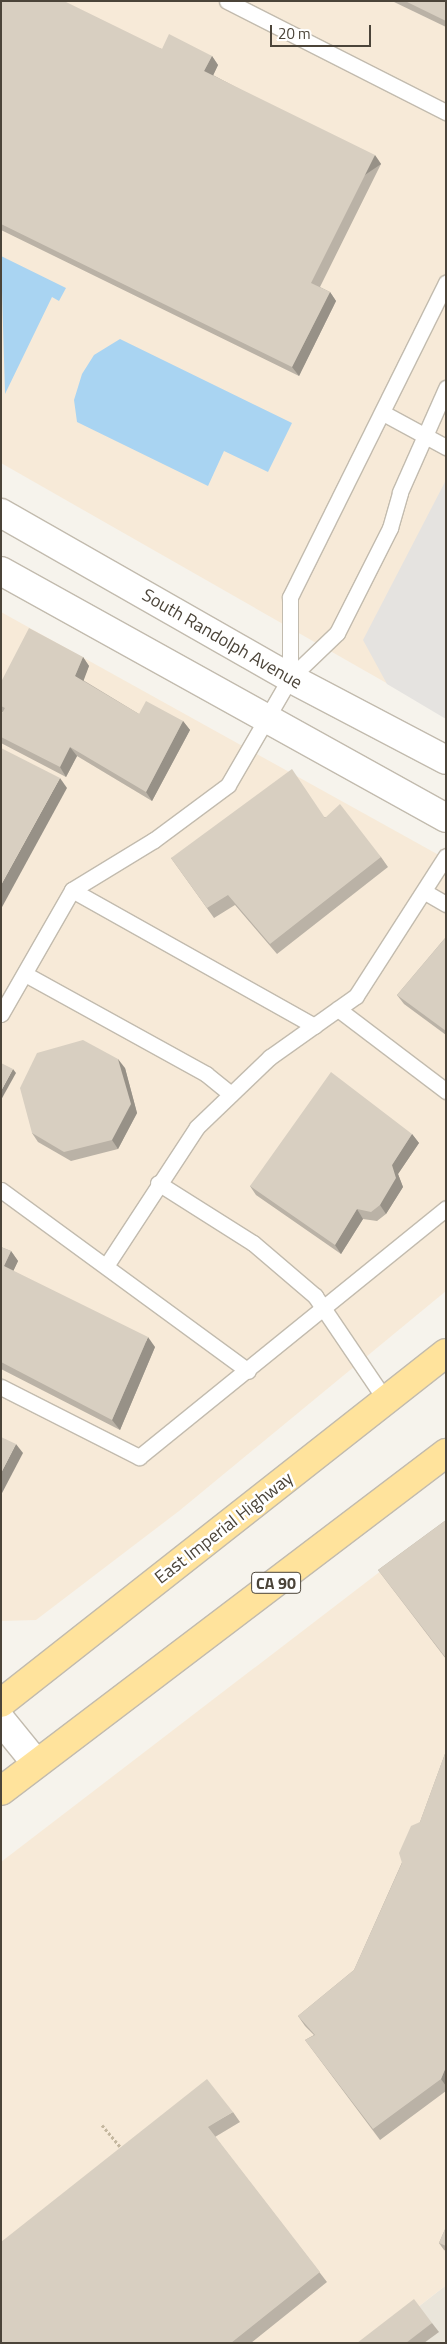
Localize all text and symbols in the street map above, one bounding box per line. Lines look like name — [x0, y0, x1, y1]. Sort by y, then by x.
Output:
scale bar — [272, 15, 373, 47]
text: 20 m — [278, 22, 311, 45]
street label: South Randolph Avenue — [138, 584, 306, 694]
street label: East Imperial Highway — [151, 1467, 297, 1589]
road number: CA 90 — [251, 1570, 301, 1596]

